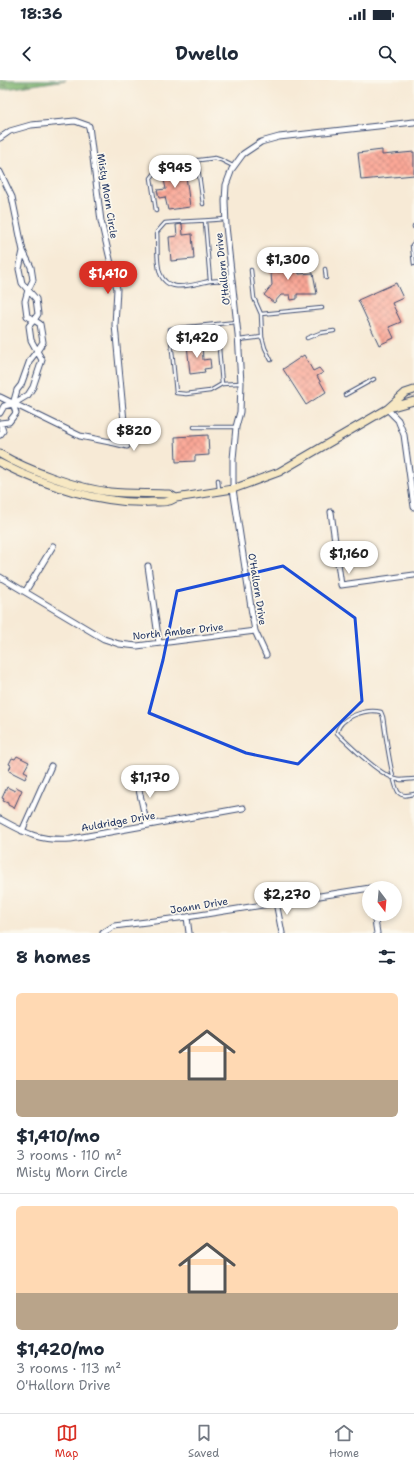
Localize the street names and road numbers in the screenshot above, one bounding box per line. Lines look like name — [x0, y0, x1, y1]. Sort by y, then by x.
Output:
street label: Misty Morn Circle — [94, 153, 121, 240]
street label: O'Hallorn Drive — [212, 232, 233, 306]
street label: O'Hallorn Drive — [245, 552, 270, 626]
street label: North Amber Drive — [132, 620, 225, 643]
street label: Auldridge Drive — [80, 809, 157, 834]
street label: Joann Drive — [169, 894, 229, 916]

